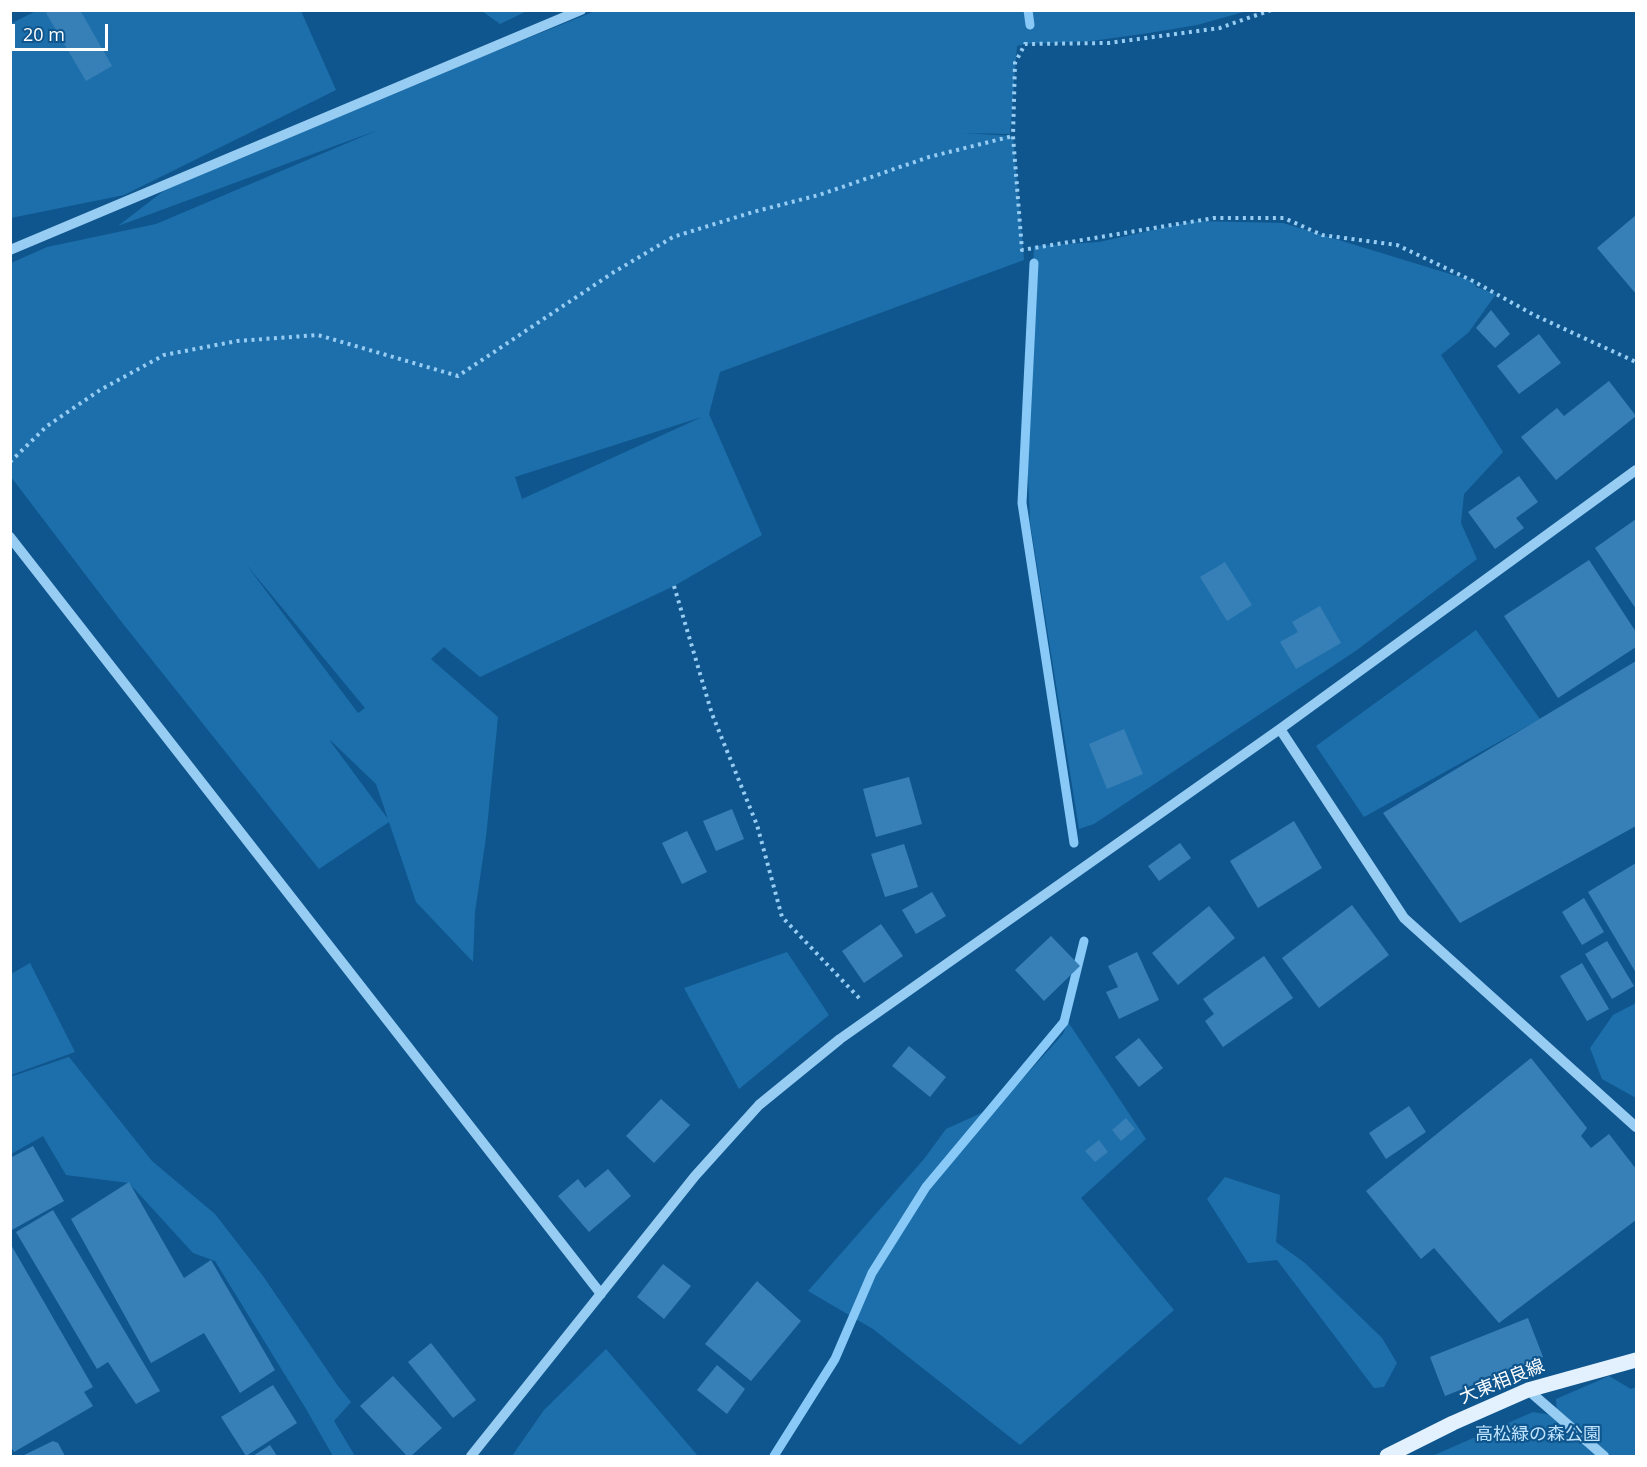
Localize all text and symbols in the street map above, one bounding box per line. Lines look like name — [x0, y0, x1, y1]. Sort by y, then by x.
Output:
scale bar — [15, 12, 111, 50]
text: 20 m — [23, 22, 65, 46]
street label: 大東相良線 — [1456, 1355, 1548, 1409]
park label: 高松緑の森公園 — [1475, 1424, 1601, 1446]

